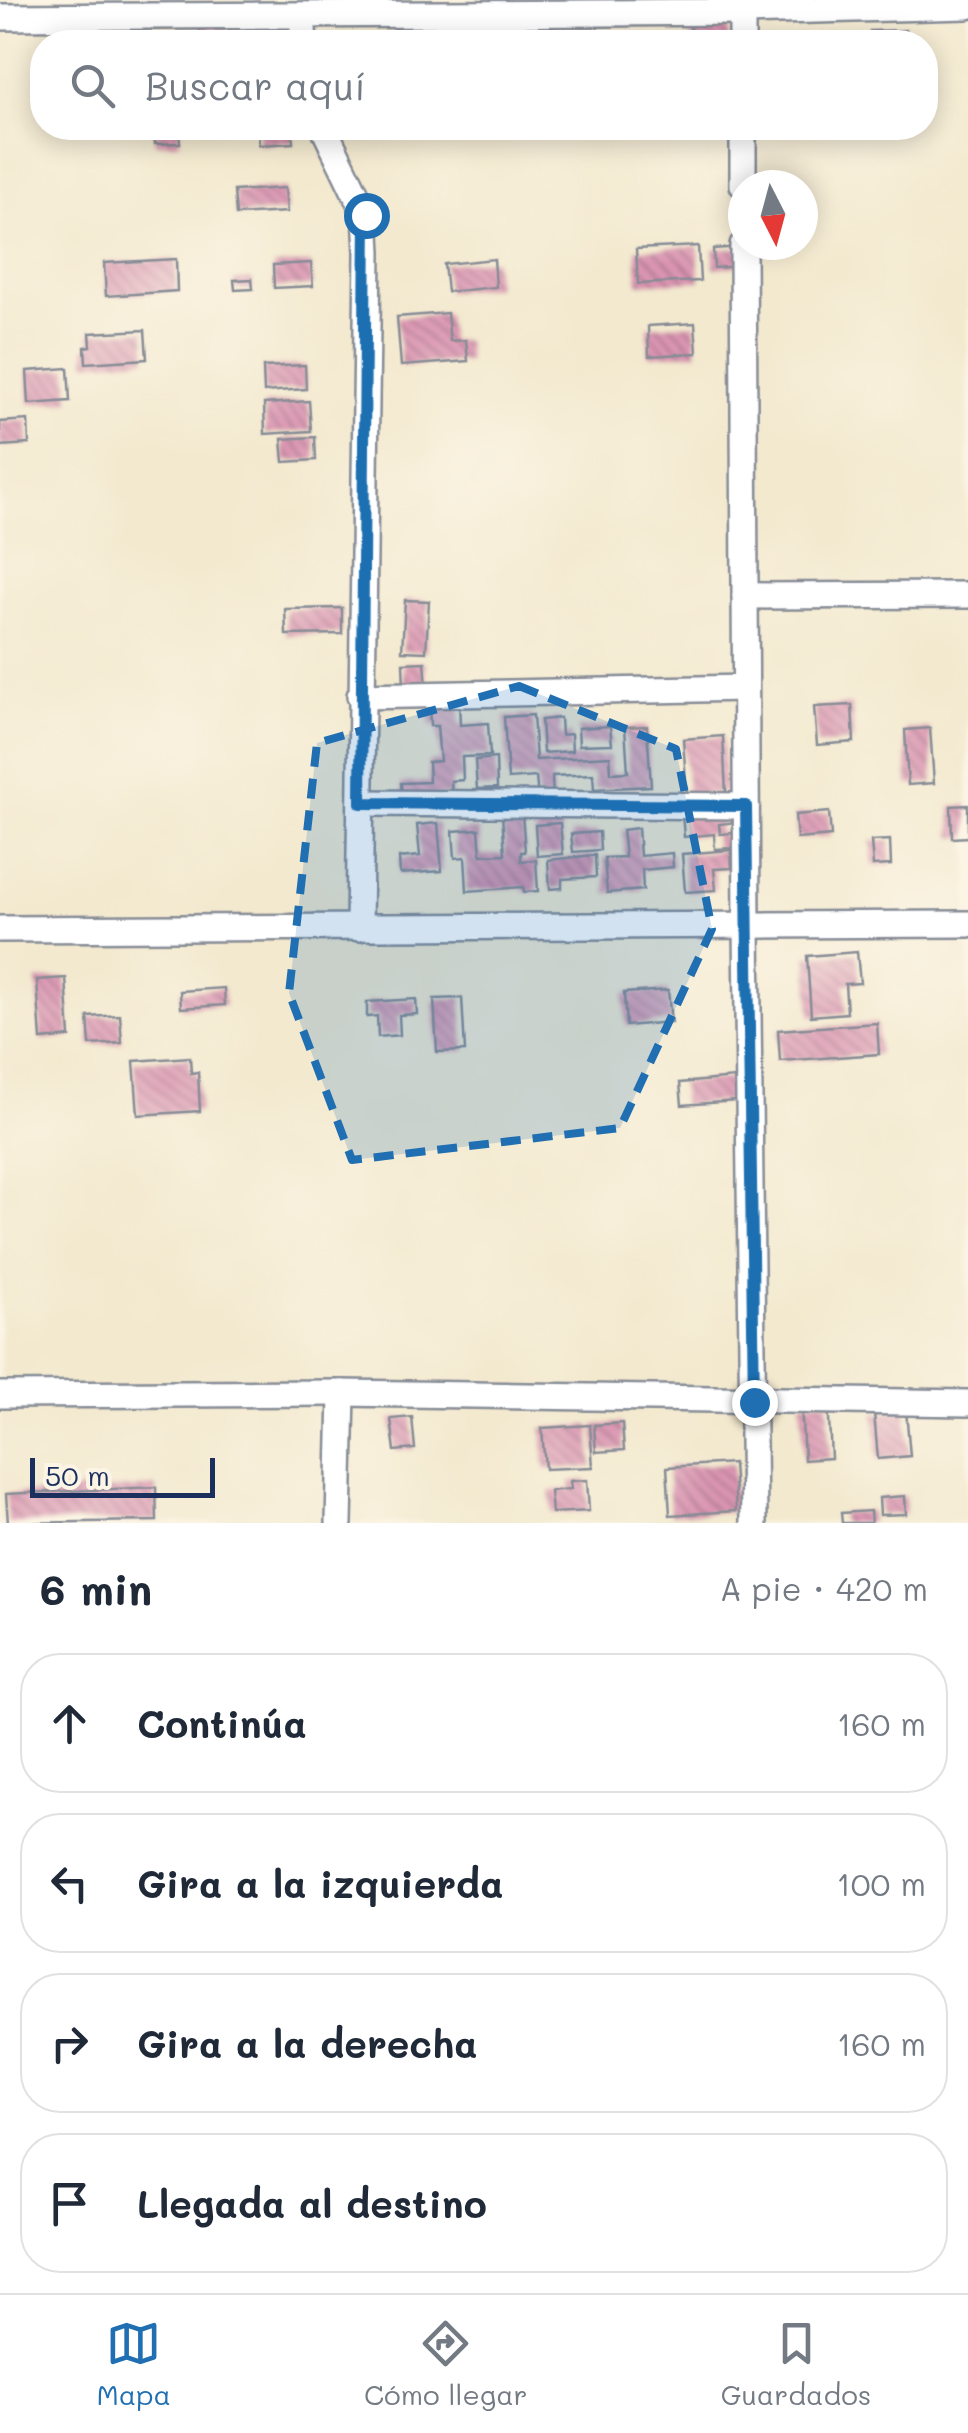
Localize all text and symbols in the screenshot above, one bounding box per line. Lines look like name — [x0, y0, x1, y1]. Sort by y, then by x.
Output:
search box — [30, 30, 938, 140]
icon: search — [65, 58, 120, 113]
text: Buscar aquí — [145, 60, 366, 110]
north arrow — [728, 170, 818, 260]
route start — [344, 193, 390, 239]
route end — [732, 1380, 778, 1426]
scale bar — [30, 1453, 215, 1498]
text: 50 m — [45, 1457, 110, 1493]
text: 6 min — [40, 1561, 152, 1616]
text: A pie · 420 m — [720, 1567, 928, 1609]
icon: ahead — [42, 1696, 97, 1751]
text: Continúa — [137, 1698, 307, 1748]
text: 160 m — [837, 1702, 926, 1744]
icon: left — [42, 1856, 97, 1911]
text: Gira a la izquierda — [137, 1858, 503, 1908]
text: 100 m — [836, 1862, 926, 1904]
icon: right — [42, 2016, 97, 2071]
text: Gira a la derecha — [137, 2018, 477, 2068]
text: 160 m — [837, 2022, 926, 2064]
icon: arrive — [42, 2176, 97, 2231]
text: Llegada al destino — [137, 2178, 487, 2228]
tab: Mapa — [97, 2316, 171, 2412]
tab: Cómo llegar — [364, 2316, 528, 2412]
tab: Guardados — [721, 2316, 871, 2412]

